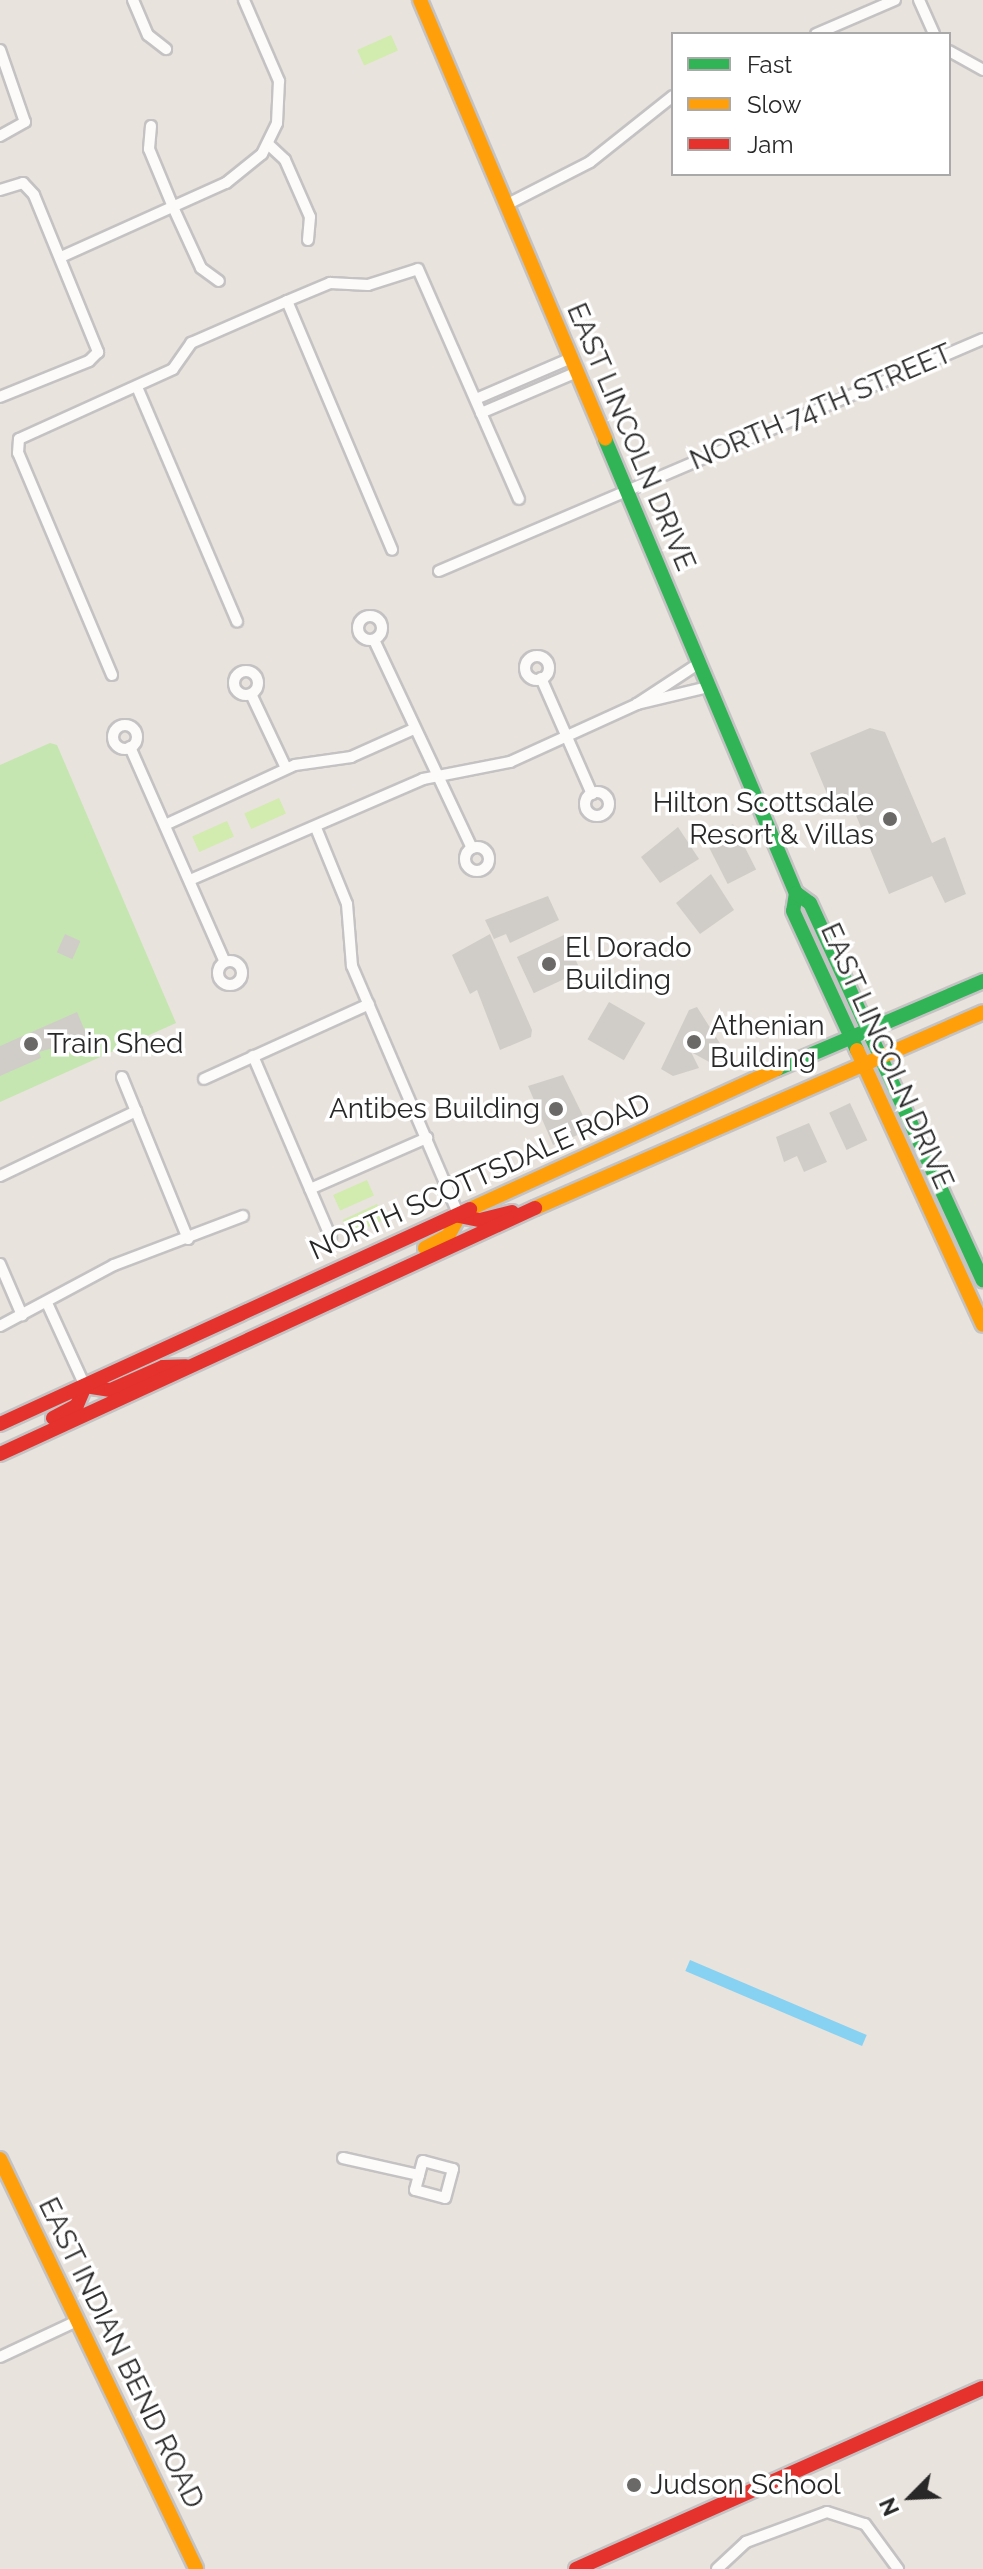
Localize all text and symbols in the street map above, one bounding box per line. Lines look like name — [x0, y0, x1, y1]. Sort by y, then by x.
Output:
legend — [671, 32, 951, 176]
text: Fast — [747, 50, 792, 79]
text: Slow — [747, 90, 801, 119]
text: Jam — [747, 130, 793, 159]
street label: EAST LINCOLN DRIVE — [559, 298, 703, 576]
street label: NORTH 74TH STREET — [685, 337, 957, 477]
place label: Hilton Scottsdale Resort & Villas — [653, 786, 874, 852]
marker: Hilton Scottsdale Resort & Villas — [881, 810, 899, 828]
street label: EAST LINCOLN DRIVE — [813, 918, 961, 1194]
place label: El Dorado Building — [565, 931, 693, 997]
marker: El Dorado Building — [540, 955, 558, 973]
place label: Athenian Building — [710, 1009, 824, 1075]
place label: Train Shed — [47, 1027, 183, 1061]
marker: Athenian Building — [685, 1033, 703, 1051]
marker: Train Shed — [22, 1035, 40, 1053]
street label: NORTH SCOTTSDALE ROAD — [304, 1087, 656, 1267]
place label: Antibes Building — [329, 1092, 540, 1126]
marker: Antibes Building — [547, 1100, 565, 1118]
street label: EAST INDIAN BEND ROAD — [31, 2192, 211, 2514]
north arrow — [871, 2457, 951, 2537]
place label: Judson School — [650, 2468, 841, 2502]
marker: Judson School — [625, 2476, 643, 2494]
text: N — [874, 2494, 904, 2520]

